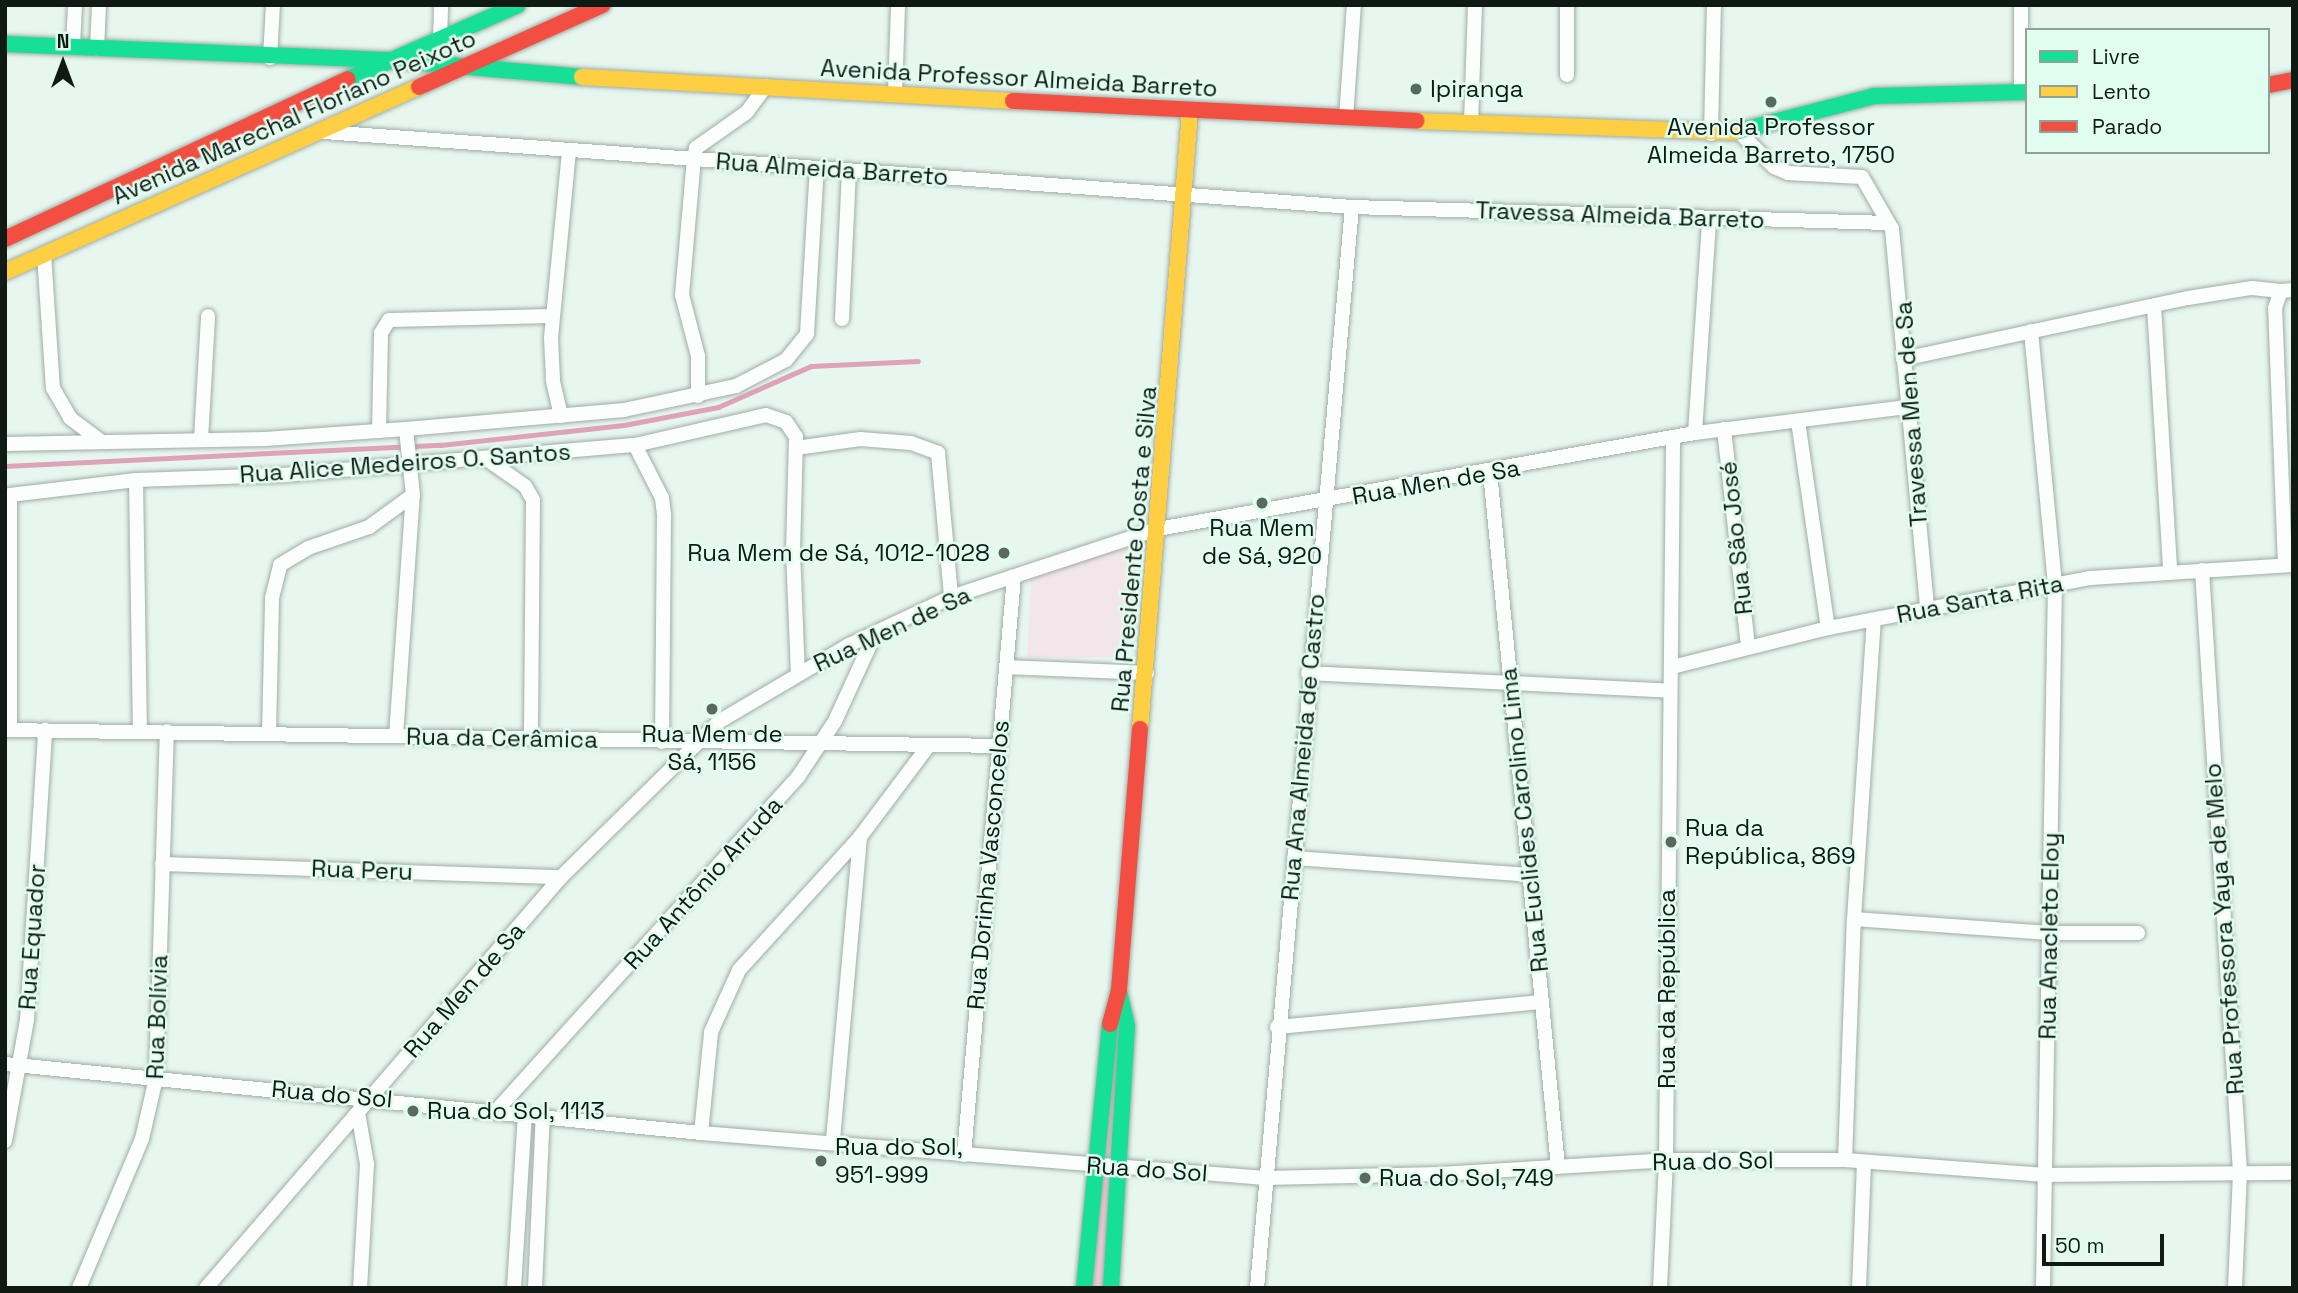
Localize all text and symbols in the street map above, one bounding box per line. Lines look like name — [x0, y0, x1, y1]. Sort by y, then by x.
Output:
street label: Avenida Marechal Floriano Peixoto — [108, 23, 480, 211]
north arrow — [28, 28, 98, 98]
legend — [2025, 28, 2270, 154]
text: N — [57, 29, 69, 54]
text: Livre — [2092, 43, 2140, 70]
street label: Avenida Professor Almeida Barreto — [820, 53, 1218, 103]
place label: Ipiranga — [1430, 75, 1524, 103]
text: Lento — [2092, 78, 2151, 105]
marker: Ipiranga — [1408, 81, 1424, 97]
marker: Avenida Professor Almeida Barreto, 1750 — [1763, 94, 1779, 110]
place label: Avenida Professor Almeida Barreto, 1750 — [1646, 113, 1896, 169]
text: Parado — [2092, 113, 2162, 140]
street label: Rua Almeida Barreto — [715, 146, 949, 192]
street label: Travessa Almeida Barreto — [1475, 196, 1765, 234]
street label: Travessa Men de Sa — [1889, 300, 1933, 528]
street label: Rua Presidente Costa e Silva — [1105, 385, 1163, 713]
street label: Rua Alice Medeiros O. Santos — [238, 437, 572, 489]
street label: Rua Men de Sa — [1350, 453, 1522, 511]
street label: Rua São José — [1714, 460, 1758, 616]
marker: Rua Mem de Sá, 920 — [1254, 495, 1270, 511]
place label: Rua Mem de Sá, 920 — [1201, 514, 1323, 570]
place label: Rua Mem de Sá, 1012-1028 — [686, 539, 990, 567]
marker: Rua Mem de Sá, 1012-1028 — [996, 545, 1012, 561]
street label: Rua Santa Rita — [1894, 569, 2066, 629]
street label: Rua Men de Sa — [809, 580, 975, 678]
street label: Rua Ana Almeida de Castro — [1275, 592, 1331, 902]
street label: Rua Euclides Carolino Lima — [1494, 666, 1554, 974]
marker: Rua Mem de Sá, 1156 — [704, 701, 720, 717]
street label: Rua Dorinha Vasconcelos — [961, 719, 1015, 1011]
place label: Rua Mem de Sá, 1156 — [641, 720, 783, 776]
street label: Rua da Cerâmica — [406, 722, 598, 754]
street label: Rua Professora Yaya de Melo — [2198, 762, 2250, 1096]
street label: Rua Antônio Arruda — [618, 790, 788, 976]
place label: Rua da República, 869 — [1685, 814, 1856, 870]
street label: Rua Anacleto Eloy — [2033, 832, 2065, 1040]
marker: Rua da República, 869 — [1663, 834, 1679, 850]
street label: Rua Peru — [311, 854, 413, 886]
street label: Rua Equador — [13, 863, 51, 1011]
street label: Rua da República — [1653, 889, 1681, 1089]
street label: Rua Men de Sa — [397, 916, 531, 1064]
street label: Rua Bolívia — [140, 954, 174, 1080]
street label: Rua do Sol — [270, 1074, 394, 1114]
place label: Rua do Sol, 1113 — [427, 1097, 605, 1125]
marker: Rua do Sol, 1113 — [405, 1103, 421, 1119]
place label: Rua do Sol, 951-999 — [835, 1133, 963, 1189]
street label: Rua do Sol — [1652, 1146, 1774, 1176]
street label: Rua do Sol — [1085, 1150, 1209, 1188]
marker: Rua do Sol, 951-999 — [813, 1153, 829, 1169]
place label: Rua do Sol, 749 — [1379, 1164, 1555, 1192]
marker: Rua do Sol, 749 — [1357, 1170, 1373, 1186]
scale bar — [2046, 1220, 2168, 1264]
text: 50 m — [2055, 1232, 2105, 1259]

